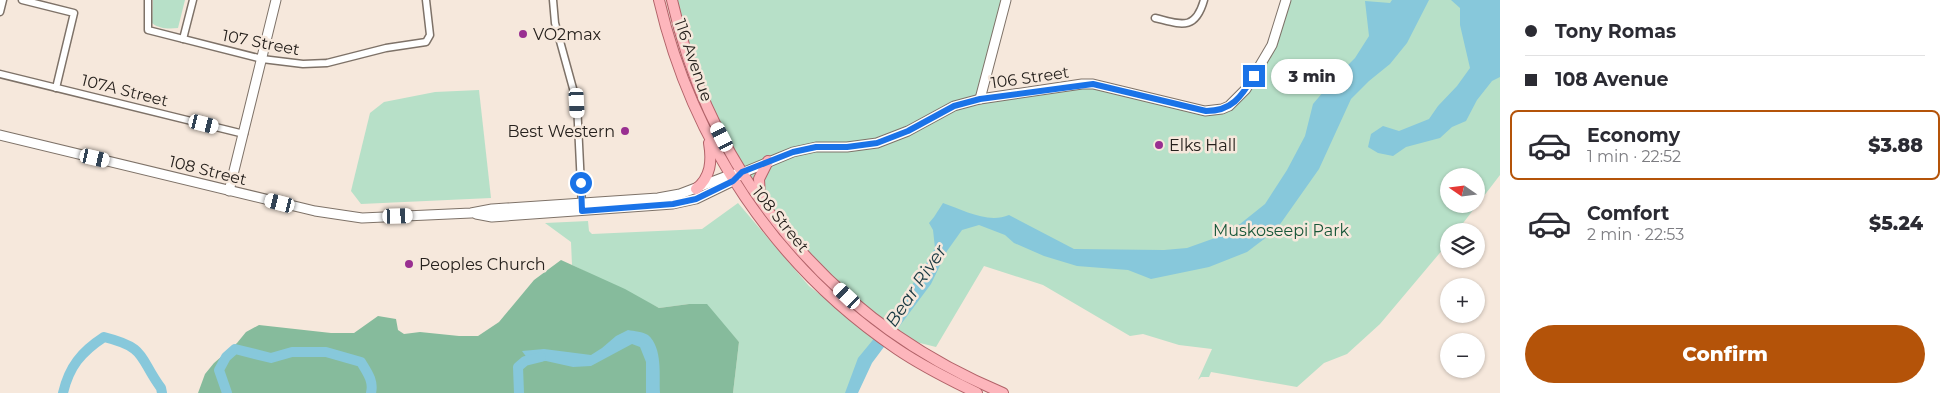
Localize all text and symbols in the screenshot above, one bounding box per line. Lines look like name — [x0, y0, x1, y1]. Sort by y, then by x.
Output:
street label: 116 Avenue — [671, 16, 716, 104]
text: Tony Romas — [1555, 20, 1676, 43]
place label: VO2max — [533, 25, 602, 44]
street label: 107 Street — [221, 26, 302, 59]
marker: VO2max — [517, 28, 529, 40]
callout: 3 min — [1272, 58, 1354, 94]
street label: 106 Street — [990, 63, 1071, 92]
route end — [1243, 65, 1265, 87]
text: 3 min — [1288, 67, 1336, 86]
text: 108 Avenue — [1555, 68, 1669, 91]
street label: 107A Street — [80, 71, 171, 111]
car — [568, 88, 585, 118]
car — [187, 113, 220, 135]
car — [708, 120, 735, 154]
place label: Best Western — [507, 122, 615, 141]
icon: car — [1527, 123, 1572, 168]
text: Economy — [1587, 124, 1680, 147]
marker: Best Western — [619, 125, 631, 137]
text: $3.88 — [1868, 134, 1923, 157]
place label: Elks Hall — [1169, 136, 1236, 155]
marker: Elks Hall — [1153, 139, 1165, 151]
car — [78, 147, 111, 169]
text: 1 min · 22:52 — [1587, 147, 1681, 166]
street label: 108 Street — [167, 152, 249, 189]
north arrow — [1440, 168, 1485, 212]
map controls — [1440, 168, 1485, 378]
route start — [570, 172, 592, 194]
street label: 108 Street — [748, 183, 813, 256]
car — [263, 192, 296, 214]
icon: car — [1527, 201, 1572, 246]
text: Comfort — [1587, 202, 1669, 225]
car — [382, 208, 413, 224]
text: $5.24 — [1869, 212, 1923, 235]
park label: Muskoseepi Park — [1213, 221, 1349, 240]
button: layers — [1440, 223, 1485, 268]
text: 2 min · 22:53 — [1587, 225, 1684, 244]
water label: Bear River — [881, 240, 952, 331]
place label: Peoples Church — [419, 255, 546, 274]
marker: Peoples Church — [403, 258, 415, 270]
button: + — [1440, 278, 1485, 323]
car — [830, 280, 863, 312]
button: Confirm — [1525, 325, 1925, 383]
button: − — [1440, 333, 1485, 378]

